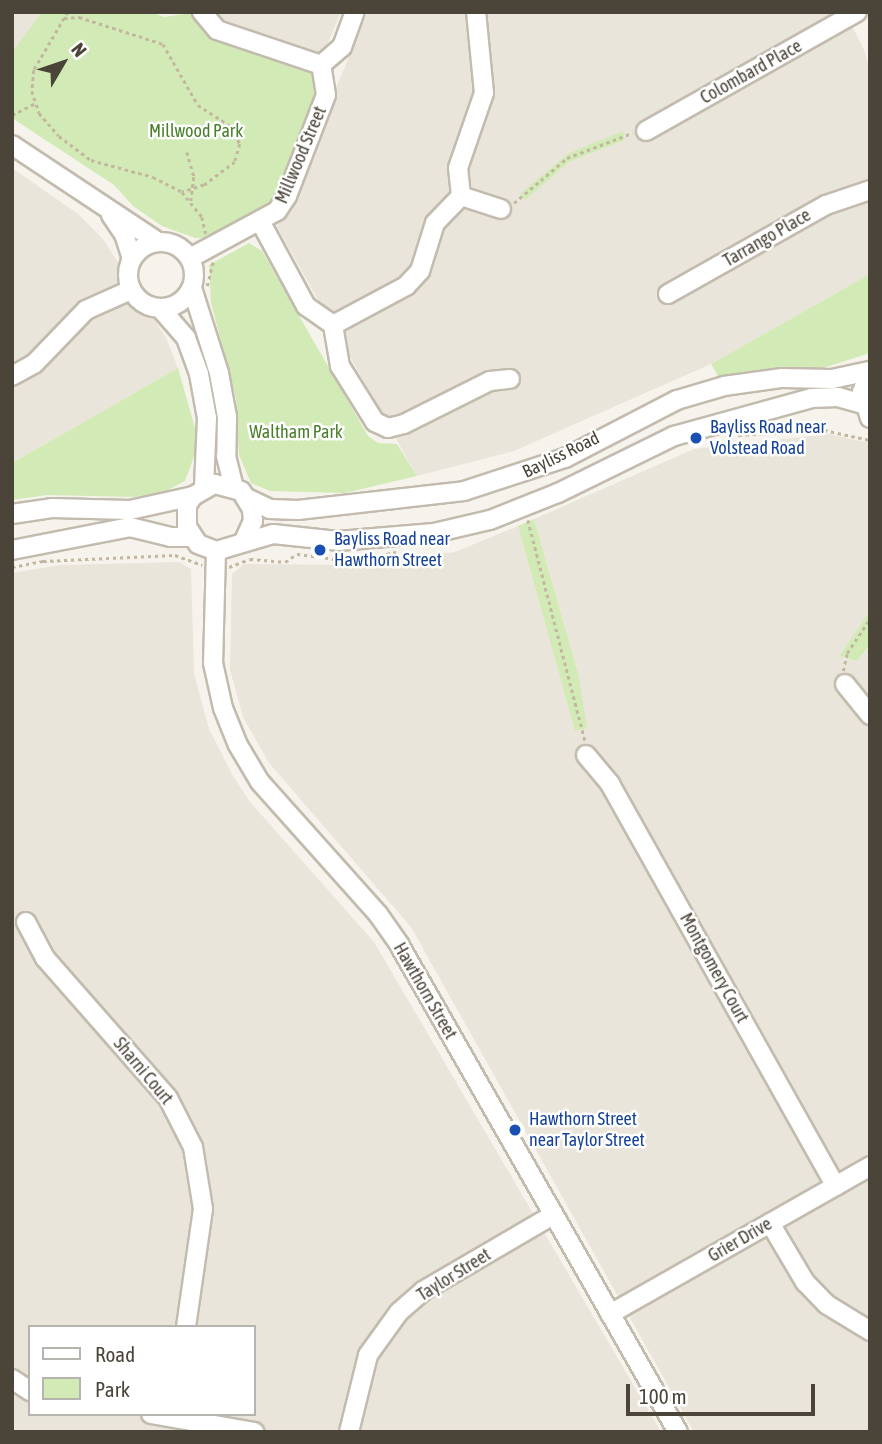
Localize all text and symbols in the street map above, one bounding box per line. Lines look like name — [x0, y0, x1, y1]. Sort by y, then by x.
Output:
north arrow — [28, 28, 98, 98]
street label: Colombard Place — [697, 35, 805, 109]
text: N — [67, 39, 91, 61]
street label: Millwood Street — [271, 103, 331, 207]
park label: Millwood Park — [149, 120, 243, 142]
street label: Tarrango Place — [719, 204, 815, 272]
place label: Bayliss Road near Volstead Road — [710, 417, 826, 460]
park label: Waltham Park — [249, 421, 343, 443]
street label: Bayliss Road — [519, 427, 603, 483]
marker: Bayliss Road near Volstead Road — [688, 430, 704, 446]
place label: Bayliss Road near Hawthorn Street — [334, 529, 450, 572]
marker: Bayliss Road near Hawthorn Street — [312, 542, 328, 558]
street label: Montgomery Court — [675, 909, 753, 1027]
street label: Hawthorn Street — [389, 939, 461, 1043]
street label: Sharni Court — [109, 1033, 177, 1109]
place label: Hawthorn Street near Taylor Street — [529, 1109, 645, 1152]
marker: Hawthorn Street near Taylor Street — [507, 1122, 523, 1138]
street label: Grier Drive — [704, 1213, 776, 1267]
street label: Taylor Street — [413, 1244, 495, 1306]
legend — [28, 1325, 256, 1416]
text: Road — [95, 1342, 135, 1366]
scale bar — [630, 1370, 819, 1414]
text: Park — [95, 1377, 130, 1401]
text: 100 m — [639, 1384, 687, 1408]

